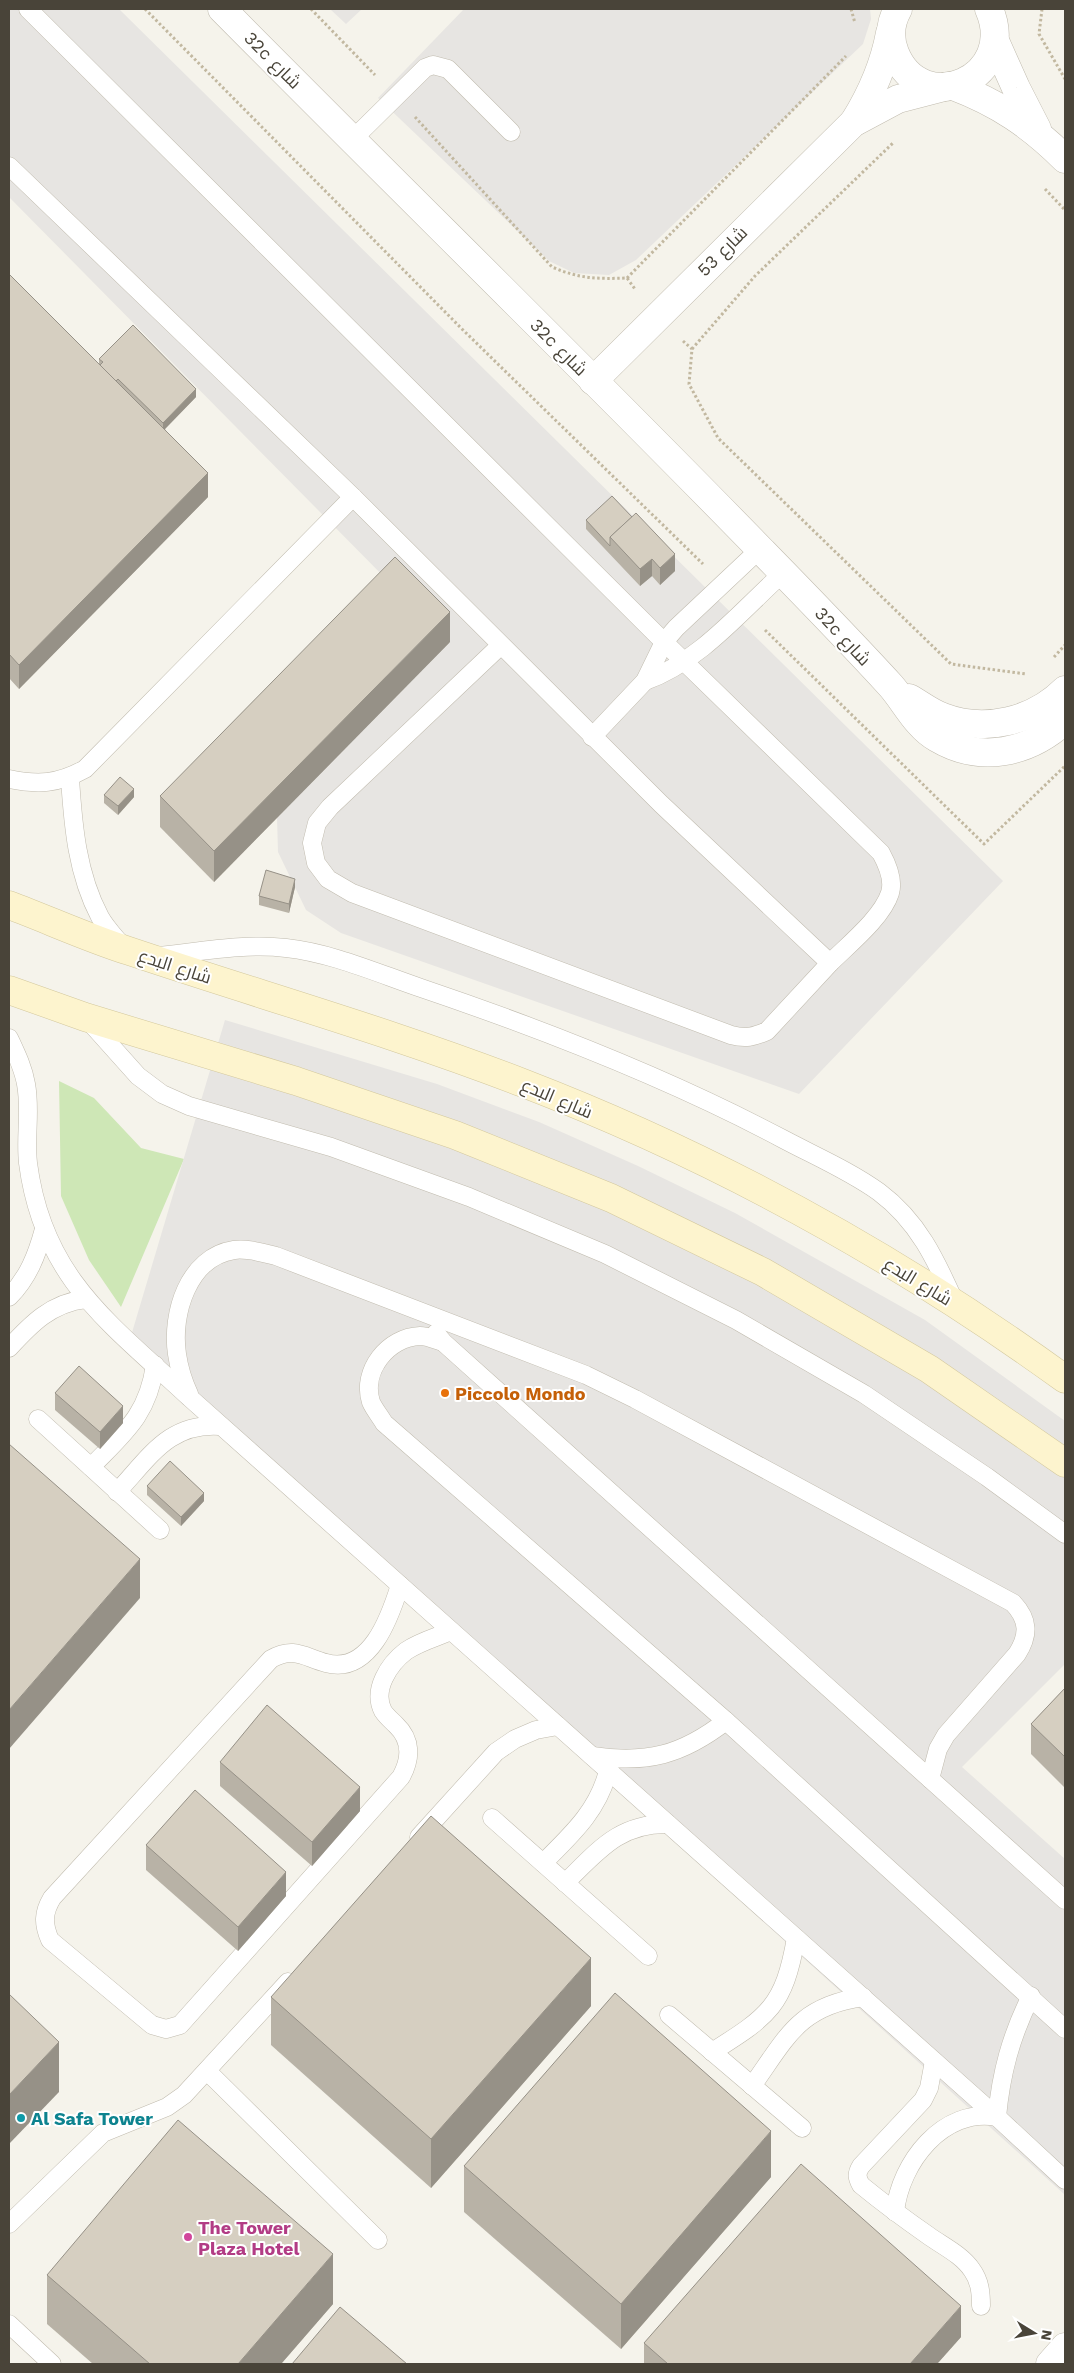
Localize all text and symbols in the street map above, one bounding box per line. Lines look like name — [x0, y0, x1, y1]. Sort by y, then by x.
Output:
street label: 32c شارع — [239, 27, 306, 94]
street label: شارع 53 — [693, 222, 753, 282]
street label: 32c شارع — [525, 314, 592, 381]
street label: 32c شارع — [809, 602, 875, 671]
street label: شارع البدع — [135, 944, 214, 990]
street label: شارع البدع — [517, 1074, 596, 1124]
street label: شارع البدع — [879, 1253, 956, 1311]
place label: Piccolo Mondo — [455, 1383, 586, 1404]
marker: Piccolo Mondo — [439, 1387, 451, 1399]
place label: Al Safa Tower — [31, 2108, 153, 2129]
marker: Al Safa Tower — [15, 2112, 27, 2124]
place label: The Tower Plaza Hotel — [198, 2217, 299, 2259]
marker: The Tower Plaza Hotel — [182, 2231, 194, 2243]
north arrow — [1009, 2308, 1059, 2358]
text: N — [1038, 2329, 1056, 2342]

